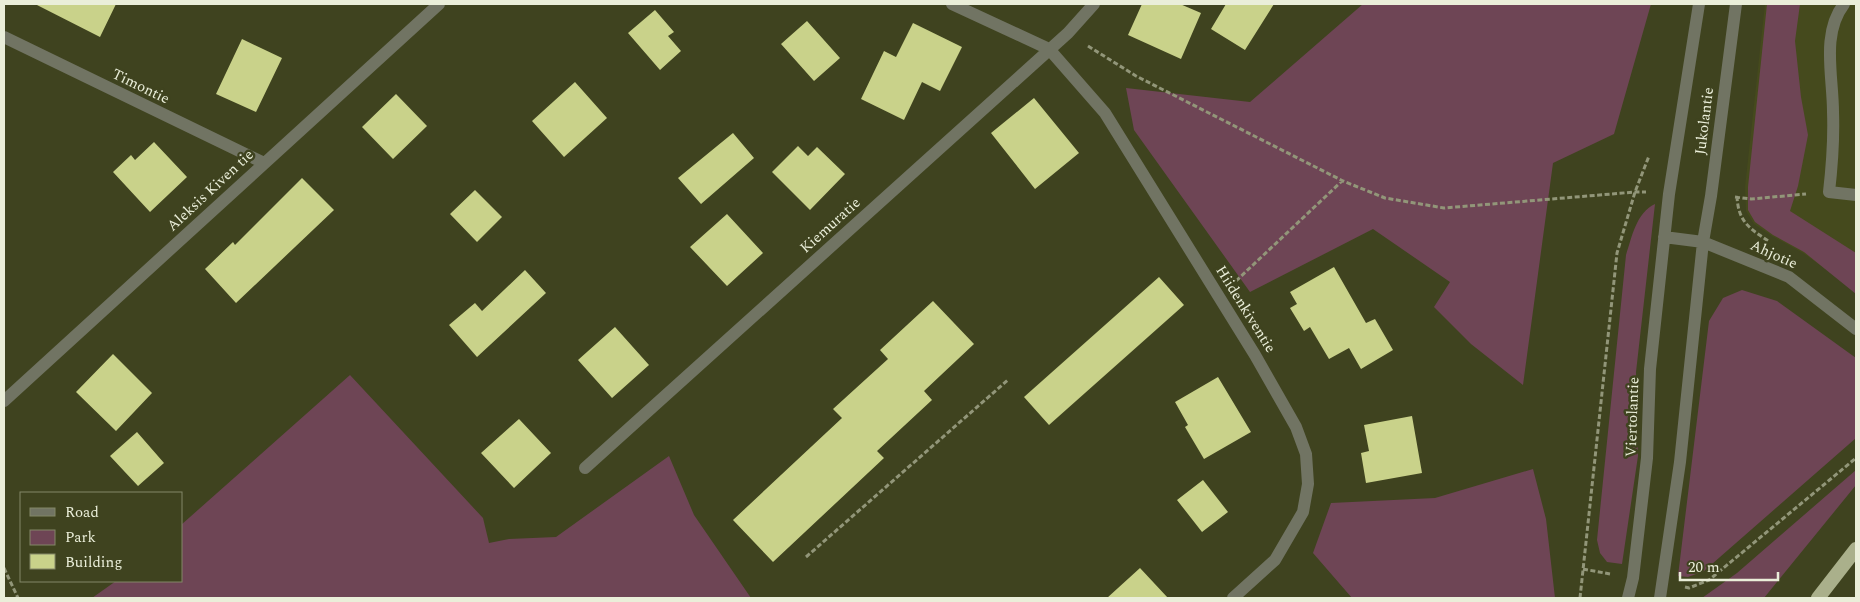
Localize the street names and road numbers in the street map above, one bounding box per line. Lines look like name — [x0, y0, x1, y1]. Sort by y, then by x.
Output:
street label: Timontie — [108, 63, 174, 110]
street label: Jukolantie — [1689, 86, 1720, 156]
street label: Aleksis Kiven tie — [162, 144, 259, 237]
street label: Kiemuratie — [795, 192, 866, 259]
street label: Ahjotie — [1746, 234, 1801, 275]
street label: Hiidenkiventie — [1210, 261, 1282, 357]
street label: Viertolantie — [1620, 377, 1645, 457]

